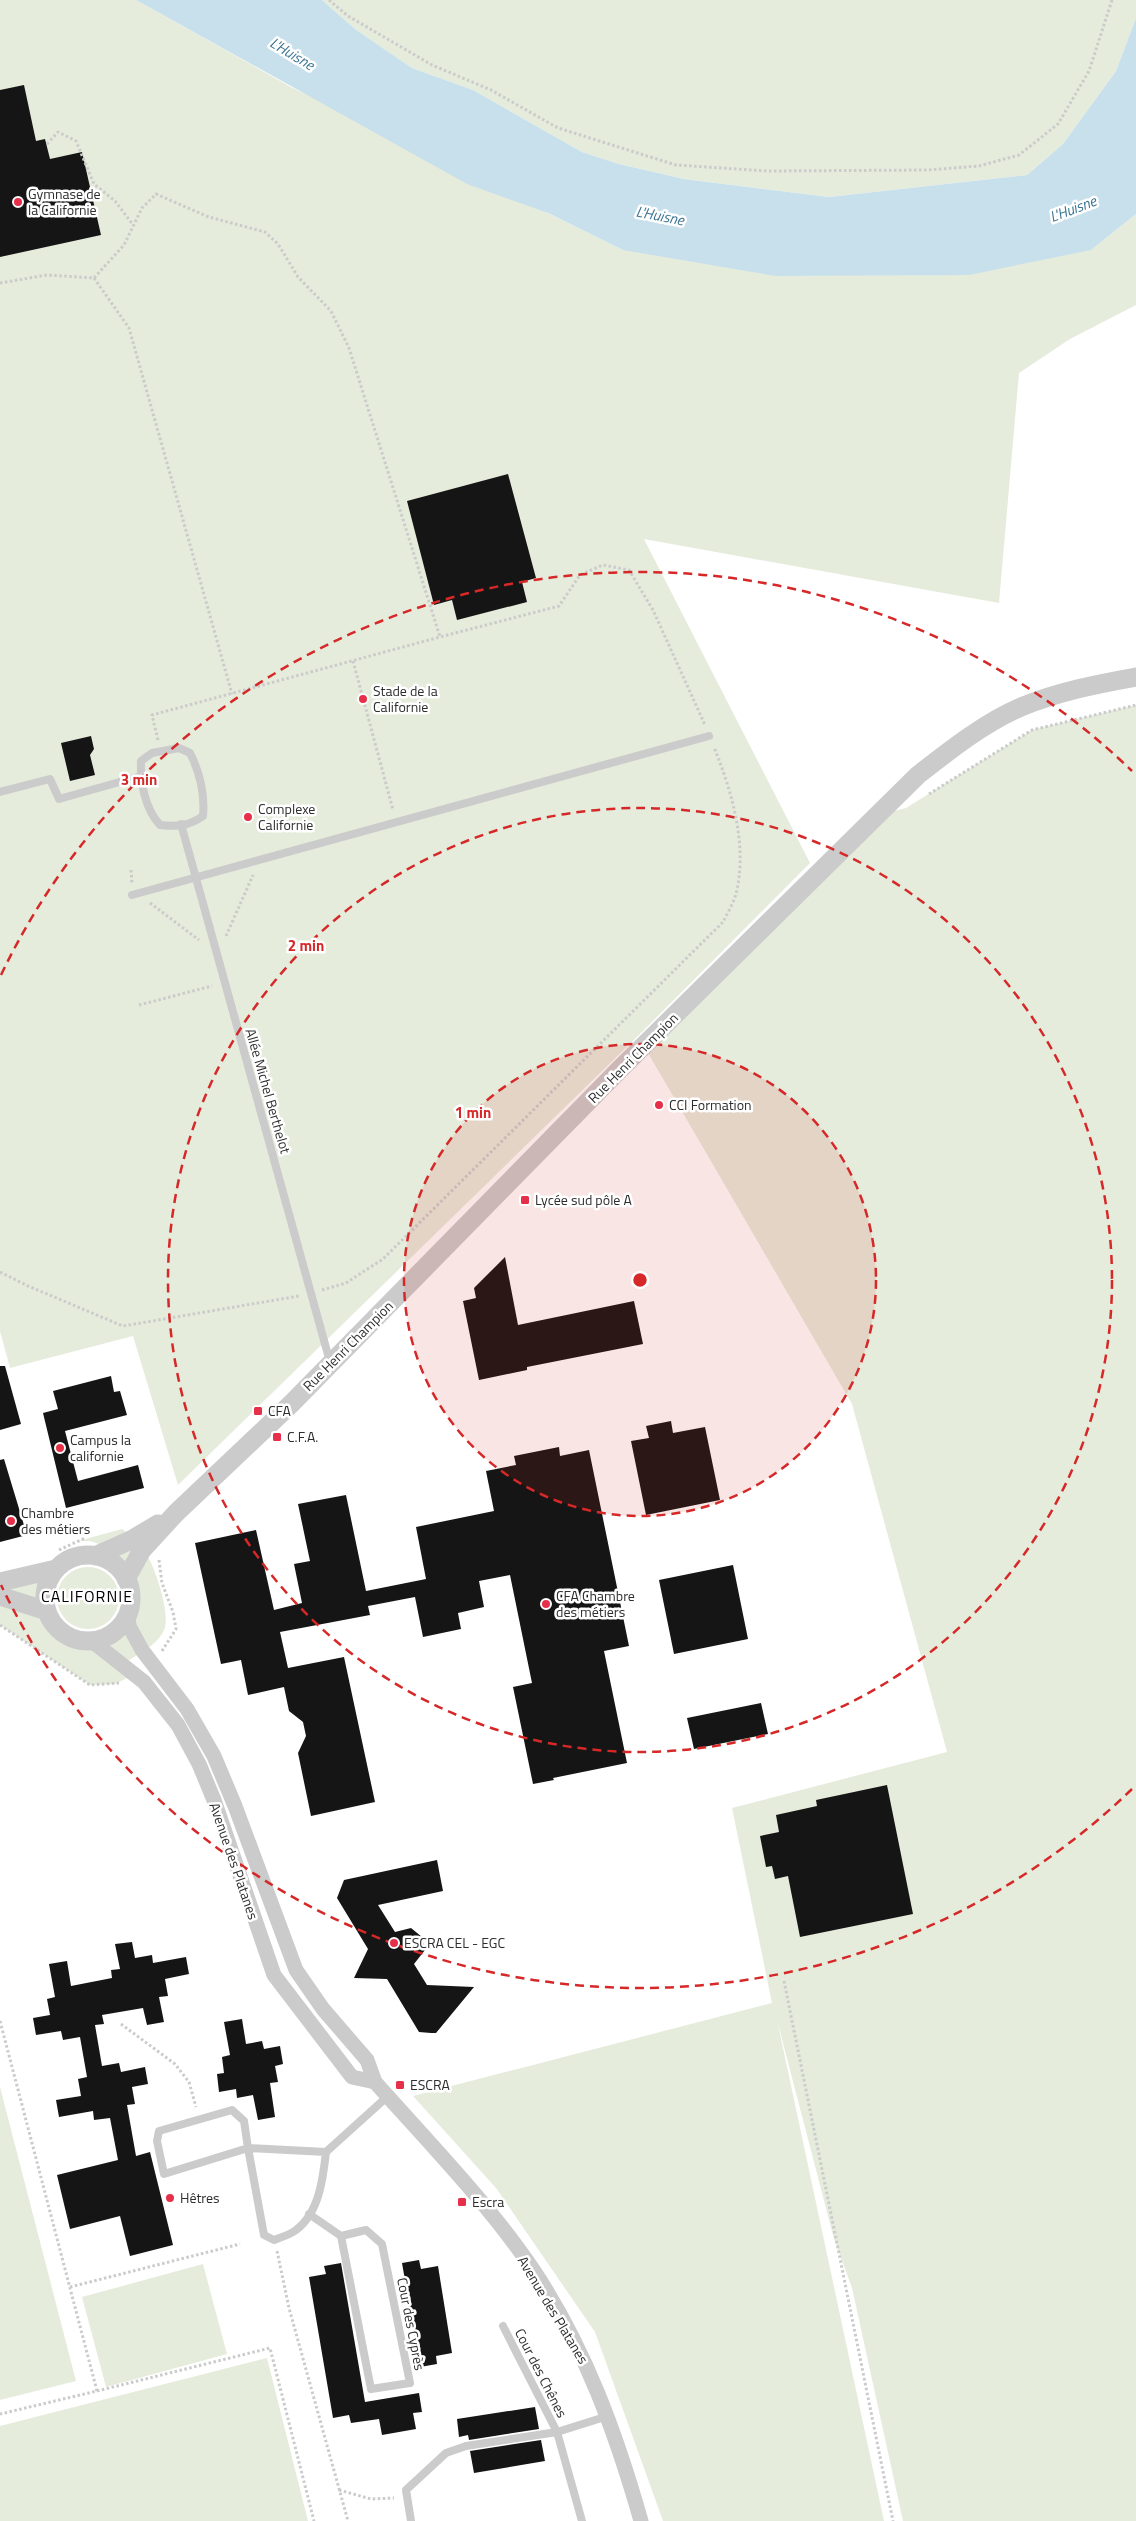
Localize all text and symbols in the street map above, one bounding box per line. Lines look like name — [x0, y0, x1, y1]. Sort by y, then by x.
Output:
water label: L'Huisne — [266, 31, 320, 76]
place label: Gymnase de la Californie — [28, 183, 101, 220]
water label: L'Huisne — [1046, 189, 1101, 228]
marker: Gymnase de la Californie — [12, 196, 24, 208]
water label: L'Huisne — [634, 200, 687, 232]
place label: Stade de la Californie — [373, 680, 438, 717]
marker: Stade de la Californie — [357, 693, 369, 705]
text: 3 min — [121, 768, 157, 791]
place label: Complexe Californie — [258, 798, 315, 835]
marker: Complexe Californie — [242, 811, 254, 823]
text: 2 min — [288, 934, 324, 957]
street label: Rue Henri Champion — [583, 1008, 683, 1108]
street label: Allée Michel Berthelot — [241, 1026, 296, 1156]
place label: CCI Formation — [669, 1094, 752, 1115]
marker: CCI Formation — [653, 1099, 665, 1111]
text: 1 min — [455, 1101, 491, 1124]
place label: Lycée sud pôle A — [535, 1189, 633, 1210]
marker: Lycée sud pôle A — [519, 1194, 531, 1206]
centre of rings — [631, 1271, 649, 1289]
street label: Rue Henri Champion — [298, 1296, 398, 1396]
place label: CFA — [268, 1400, 292, 1421]
marker: CFA — [252, 1405, 264, 1417]
place label: C.F.A. — [287, 1426, 318, 1447]
place label: Campus la californie — [70, 1429, 131, 1466]
marker: C.F.A. — [271, 1431, 283, 1443]
marker: Campus la californie — [54, 1442, 66, 1454]
place label: Chambre des métiers — [21, 1502, 90, 1539]
marker: Chambre des métiers — [5, 1515, 17, 1527]
district label: CALIFORNIE — [41, 1584, 133, 1608]
place label: CFA Chambre des métiers — [556, 1585, 635, 1622]
marker: CFA Chambre des métiers — [540, 1598, 552, 1610]
street label: Avenue des Platanes — [205, 1799, 264, 1922]
place label: ESCRA CEL - EGC — [404, 1932, 505, 1953]
marker: ESCRA CEL - EGC — [388, 1937, 400, 1949]
place label: ESCRA — [410, 2074, 450, 2095]
marker: ESCRA — [394, 2079, 406, 2091]
place label: Hêtres — [180, 2187, 220, 2208]
place label: Escra — [472, 2191, 504, 2212]
marker: Hêtres — [164, 2192, 176, 2204]
marker: Escra — [456, 2196, 468, 2208]
street label: Avenue des Platanes — [513, 2252, 594, 2368]
street label: Cour des Cyprès — [392, 2276, 431, 2372]
street label: Cour des Chênes — [510, 2325, 573, 2421]

